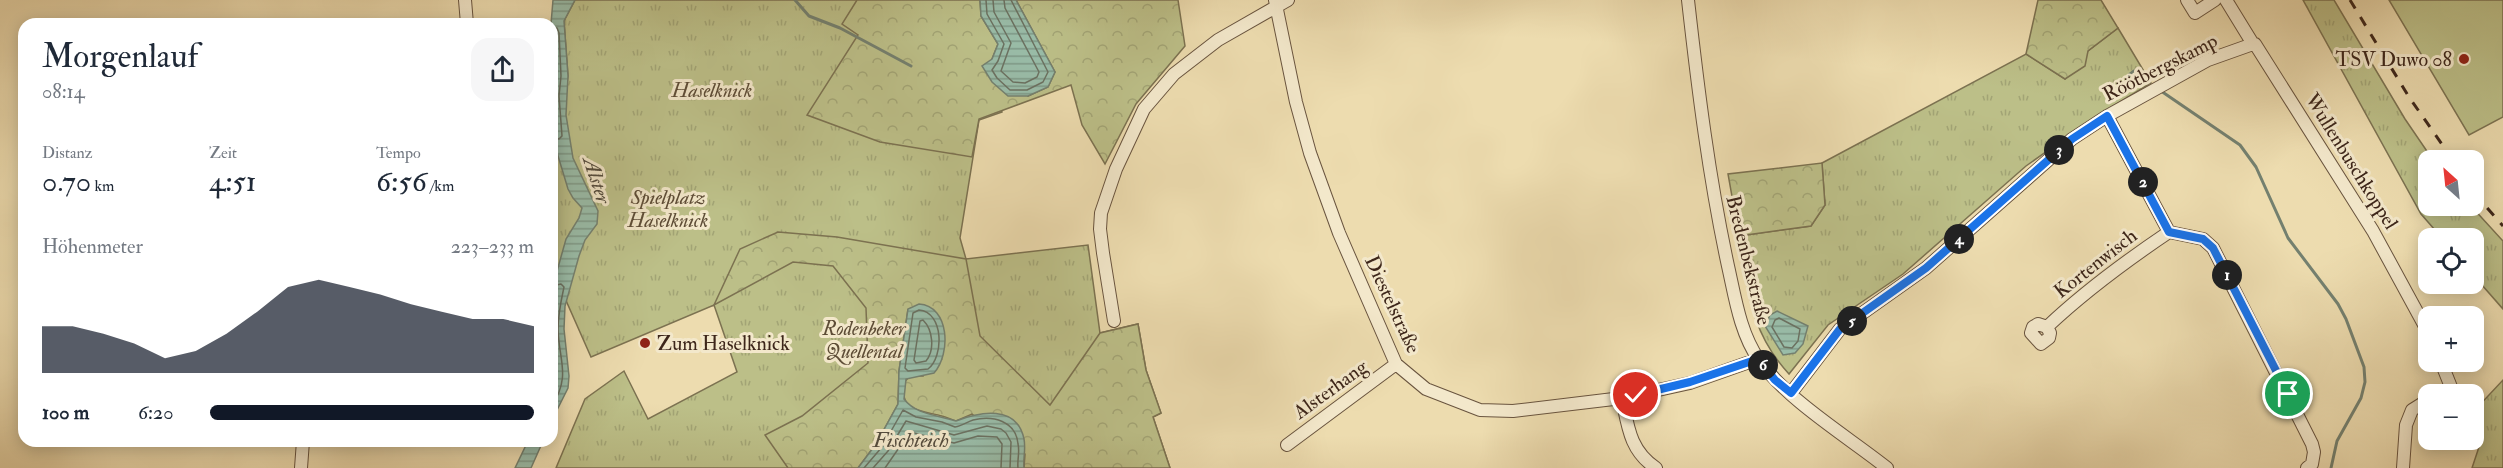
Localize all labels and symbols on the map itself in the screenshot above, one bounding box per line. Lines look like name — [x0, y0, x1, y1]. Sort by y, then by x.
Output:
street label: Röötbergskamp — [2099, 28, 2222, 108]
place label: TSV Duwo 08 — [2335, 47, 2452, 72]
marker: TSV Duwo 08 — [2457, 52, 2471, 66]
park label: Haselknick — [671, 78, 752, 103]
street label: Wullenbuschkoppel — [2298, 88, 2404, 235]
pin: 3 — [2044, 135, 2074, 165]
north arrow — [2418, 150, 2484, 216]
water label: Alster — [576, 151, 617, 208]
pin: 2 — [2128, 167, 2158, 197]
park label: Spielplatz Haselknick — [627, 185, 708, 233]
street label: Bredenbekstraße — [1720, 193, 1777, 328]
street label: Kortenwisch — [2049, 223, 2142, 304]
pin: 4 — [1944, 224, 1974, 254]
street label: Diestelstraße — [1359, 251, 1426, 357]
pin: 1 — [2212, 260, 2242, 290]
pin: 5 — [1837, 306, 1867, 336]
park label: Rodenbeker Quellental — [821, 316, 907, 365]
place label: Zum Haselknick — [657, 331, 790, 356]
marker: Zum Haselknick — [638, 336, 652, 350]
pin: 6 — [1748, 350, 1778, 380]
street label: Alsterhang — [1287, 353, 1373, 425]
pin — [2262, 368, 2313, 419]
pin — [1610, 369, 1661, 420]
water label: Fischteich — [872, 427, 949, 454]

